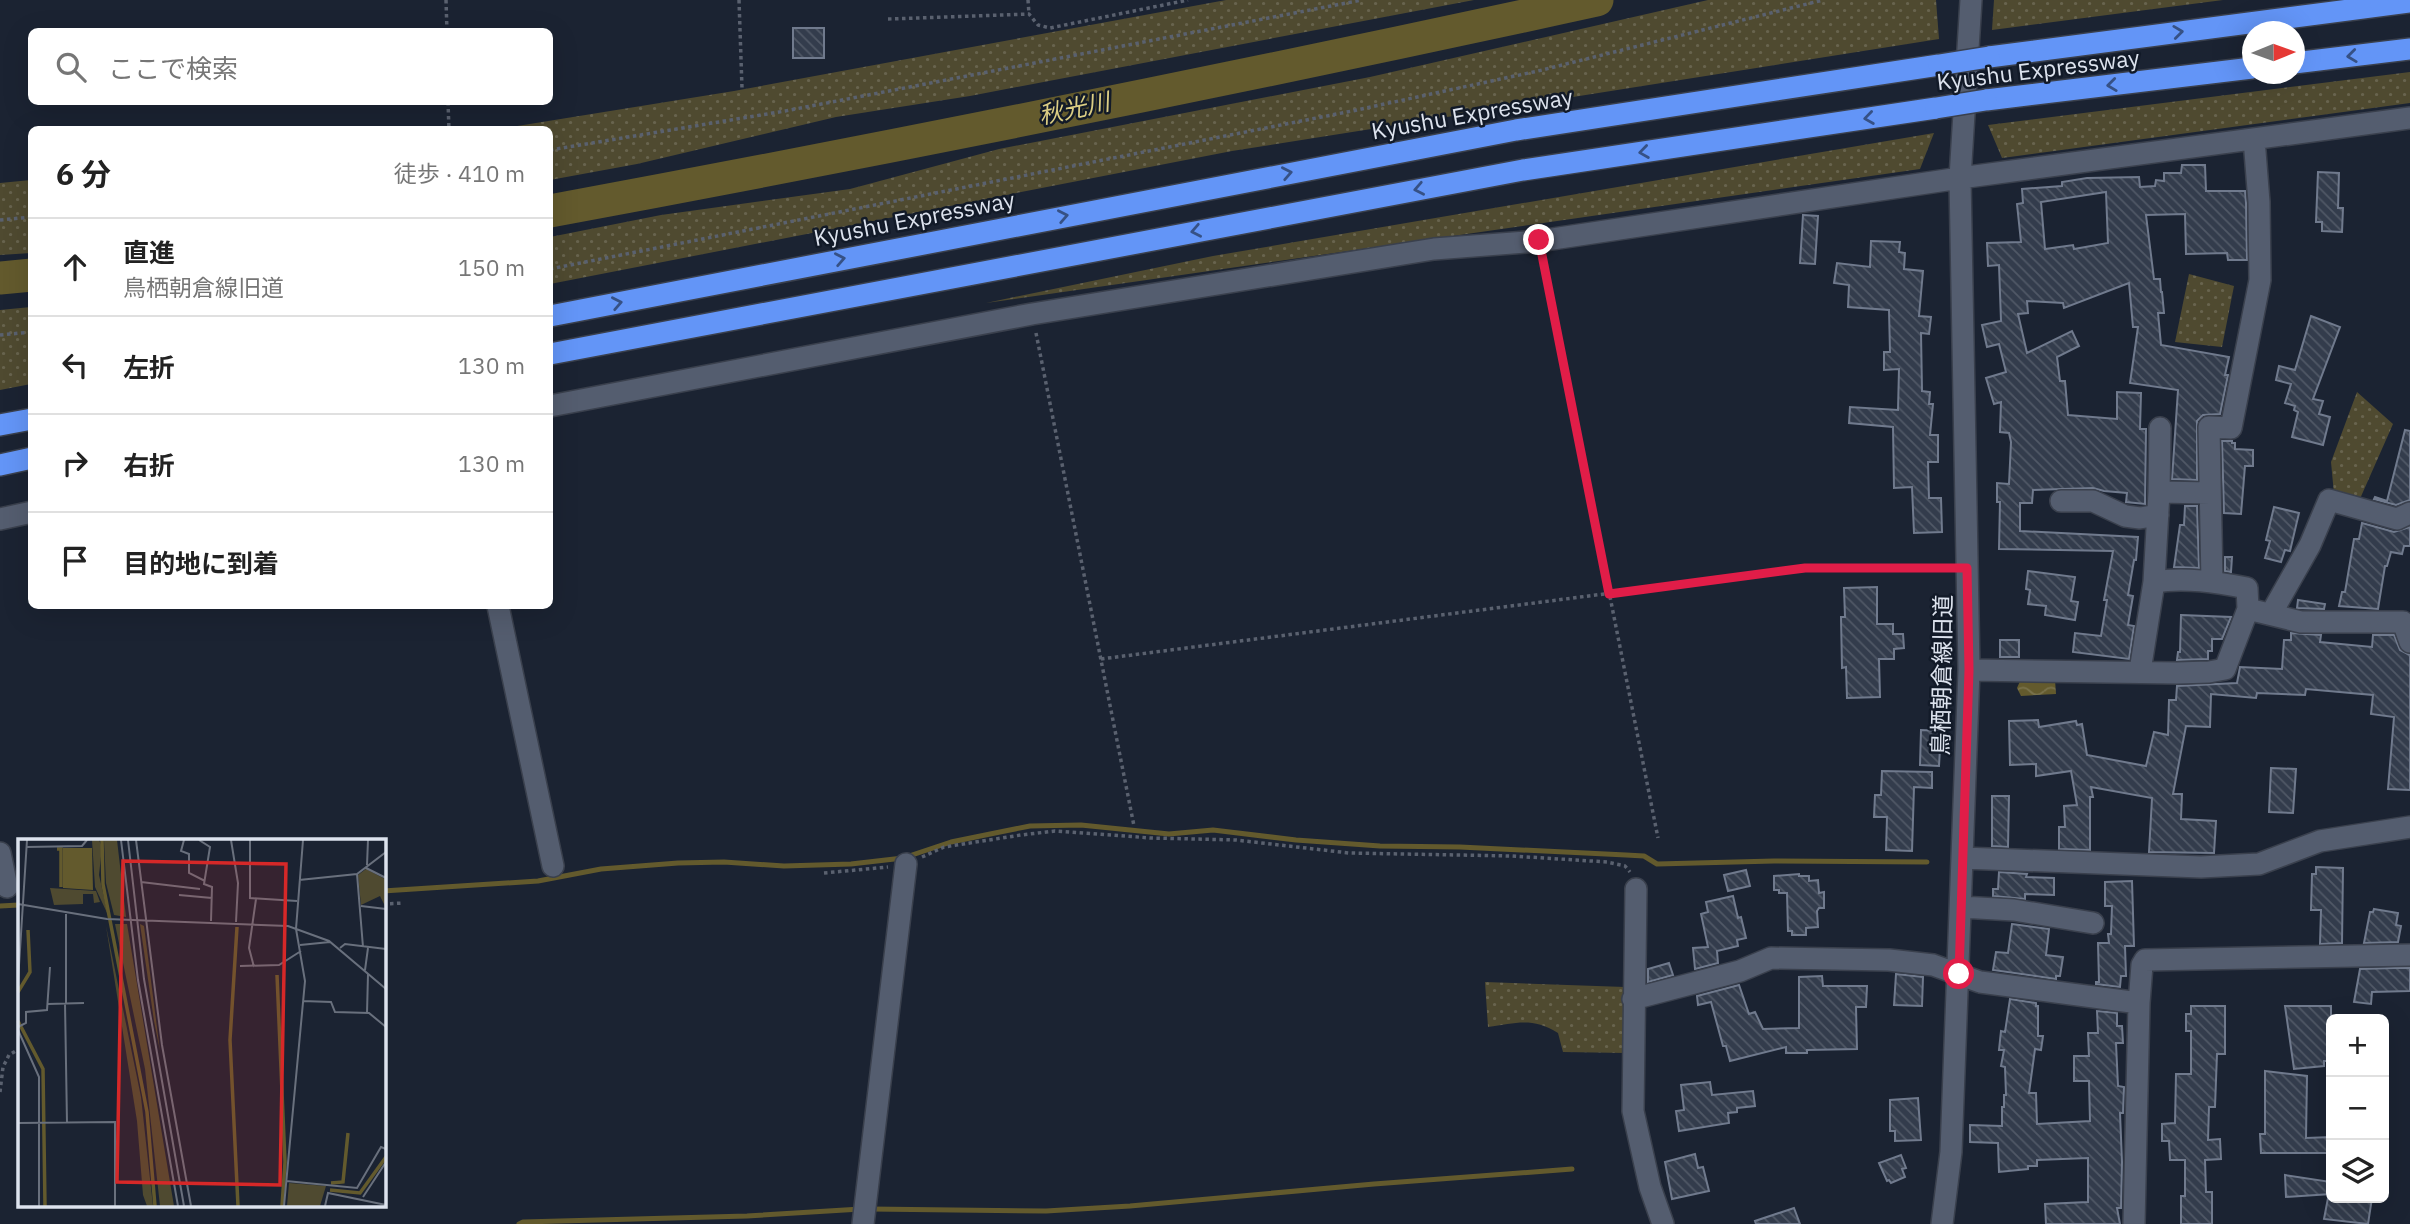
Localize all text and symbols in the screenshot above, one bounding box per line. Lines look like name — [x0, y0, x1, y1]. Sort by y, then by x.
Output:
north arrow — [2242, 21, 2305, 84]
one-way arrow — [2172, 25, 2184, 40]
search box — [28, 28, 553, 105]
street label: Kyushu Expressway — [1935, 42, 2142, 96]
icon: search — [52, 48, 90, 86]
one-way arrow — [2346, 49, 2358, 64]
text: ここで検索 — [108, 51, 238, 85]
one-way arrow — [2106, 78, 2118, 93]
street label: Kyushu Expressway — [1369, 80, 1576, 145]
water label: 秋光川 — [1035, 84, 1115, 131]
one-way arrow — [1863, 110, 1874, 125]
one-way arrow — [1638, 144, 1649, 159]
text: 6 分 — [56, 154, 111, 193]
text: 徒歩 · 410 m — [394, 158, 525, 188]
one-way arrow — [1281, 167, 1293, 182]
one-way arrow — [1413, 181, 1425, 196]
street label: Kyushu Expressway — [811, 184, 1018, 252]
one-way arrow — [1057, 209, 1069, 224]
one-way arrow — [1190, 222, 1202, 237]
route end — [1523, 224, 1554, 255]
text: 直進 — [123, 235, 175, 269]
icon: ahead — [56, 248, 94, 286]
text: 150 m — [458, 252, 525, 282]
one-way arrow — [834, 253, 846, 268]
text: 鳥栖朝倉線旧道 — [123, 272, 284, 302]
one-way arrow — [610, 296, 622, 311]
icon: left — [56, 346, 94, 384]
text: 左折 — [123, 350, 175, 384]
text: 130 m — [458, 350, 525, 380]
icon: right — [56, 444, 94, 482]
text: 右折 — [123, 448, 175, 482]
text: 130 m — [458, 448, 525, 478]
icon: arrive — [56, 542, 94, 580]
text: 目的地に到着 — [123, 546, 279, 580]
street label: 鳥栖朝倉線旧道 — [1925, 594, 1957, 756]
inset map — [18, 839, 385, 1206]
route start — [1943, 958, 1974, 989]
map controls — [2326, 1014, 2389, 1203]
button: + — [2326, 1014, 2389, 1077]
button: − — [2326, 1077, 2389, 1140]
button: layers — [2326, 1140, 2389, 1203]

